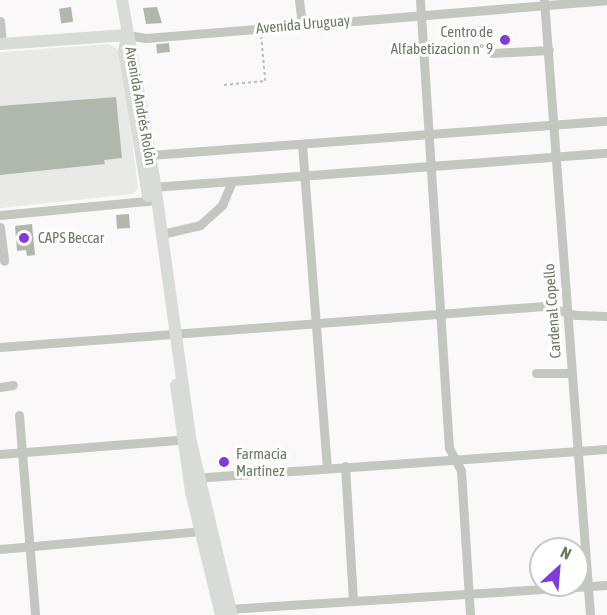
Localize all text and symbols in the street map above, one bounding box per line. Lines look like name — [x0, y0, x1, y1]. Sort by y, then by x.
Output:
street label: Avenida Uruguay — [255, 11, 351, 37]
place label: Centro de Alfabetizacion nº 9 — [391, 22, 493, 57]
marker: Centro de Alfabetizacion nº 9 — [498, 33, 512, 47]
street label: Avenida Andrés Rolón — [122, 45, 160, 167]
marker: CAPS Beccar — [15, 229, 33, 247]
place label: CAPS Beccar — [38, 229, 104, 247]
street label: Cardenal Copello — [540, 263, 564, 359]
place label: Farmacia Martínez — [236, 444, 287, 479]
marker: Farmacia Martínez — [217, 455, 231, 469]
north arrow — [529, 537, 589, 597]
text: N — [558, 542, 574, 563]

